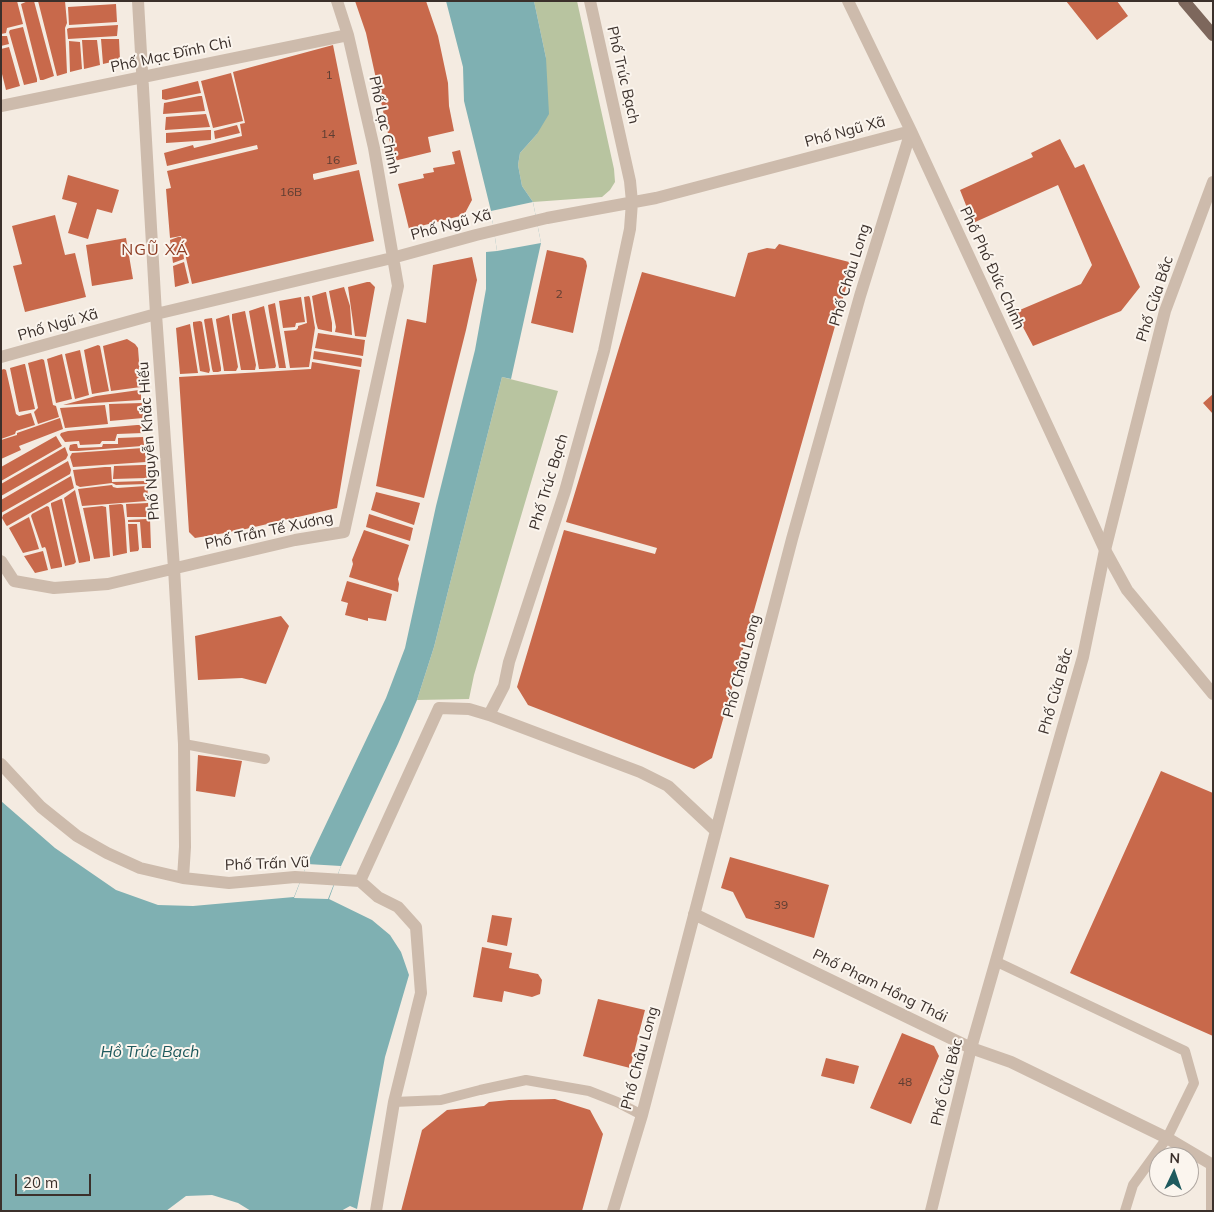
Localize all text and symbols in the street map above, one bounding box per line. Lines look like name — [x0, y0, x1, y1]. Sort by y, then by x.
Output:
street label: Phố Trúc Bạch — [603, 24, 643, 126]
street label: Phố Mạc Đĩnh Chi — [109, 33, 233, 77]
house number: 1 — [325, 68, 333, 82]
street label: Phố Lạc Chinh — [365, 74, 403, 176]
street label: Phố Ngũ Xã — [803, 113, 887, 151]
house number: 14 — [321, 127, 335, 141]
house number: 16 — [326, 153, 340, 167]
house number: 16B — [280, 185, 302, 199]
street label: Phố Phó Đức Chính — [956, 204, 1028, 332]
street label: Phố Ngũ Xã — [409, 206, 493, 244]
street label: Phố Châu Long — [826, 222, 874, 328]
district label: NGŨ XÁ — [121, 240, 189, 260]
street label: Phố Cửa Bắc — [1133, 254, 1177, 344]
house number: 2 — [555, 287, 563, 301]
street label: Phố Ngũ Xã — [16, 305, 100, 345]
street label: Phố Nguyễn Khắc Hiếu — [134, 361, 164, 521]
street label: Phố Trúc Bạch — [526, 432, 572, 532]
street label: Phố Trần Tế Xương — [203, 509, 335, 553]
street label: Phố Châu Long — [720, 612, 764, 720]
street label: Phố Cửa Bắc — [1035, 646, 1077, 736]
street label: Phố Trấn Vũ — [224, 854, 310, 874]
house number: 39 — [774, 898, 788, 912]
street label: Phố Phạm Hồng Thái — [810, 945, 950, 1027]
street label: Phố Châu Long — [618, 1004, 662, 1112]
street label: Phố Cửa Bắc — [927, 1036, 967, 1128]
water label: Hồ Trúc Bạch — [101, 1042, 199, 1062]
house number: 48 — [898, 1075, 912, 1089]
north arrow — [1149, 1147, 1199, 1197]
text: N — [1169, 1149, 1180, 1167]
scale bar — [18, 1164, 94, 1196]
text: 20 m — [23, 1173, 58, 1192]

